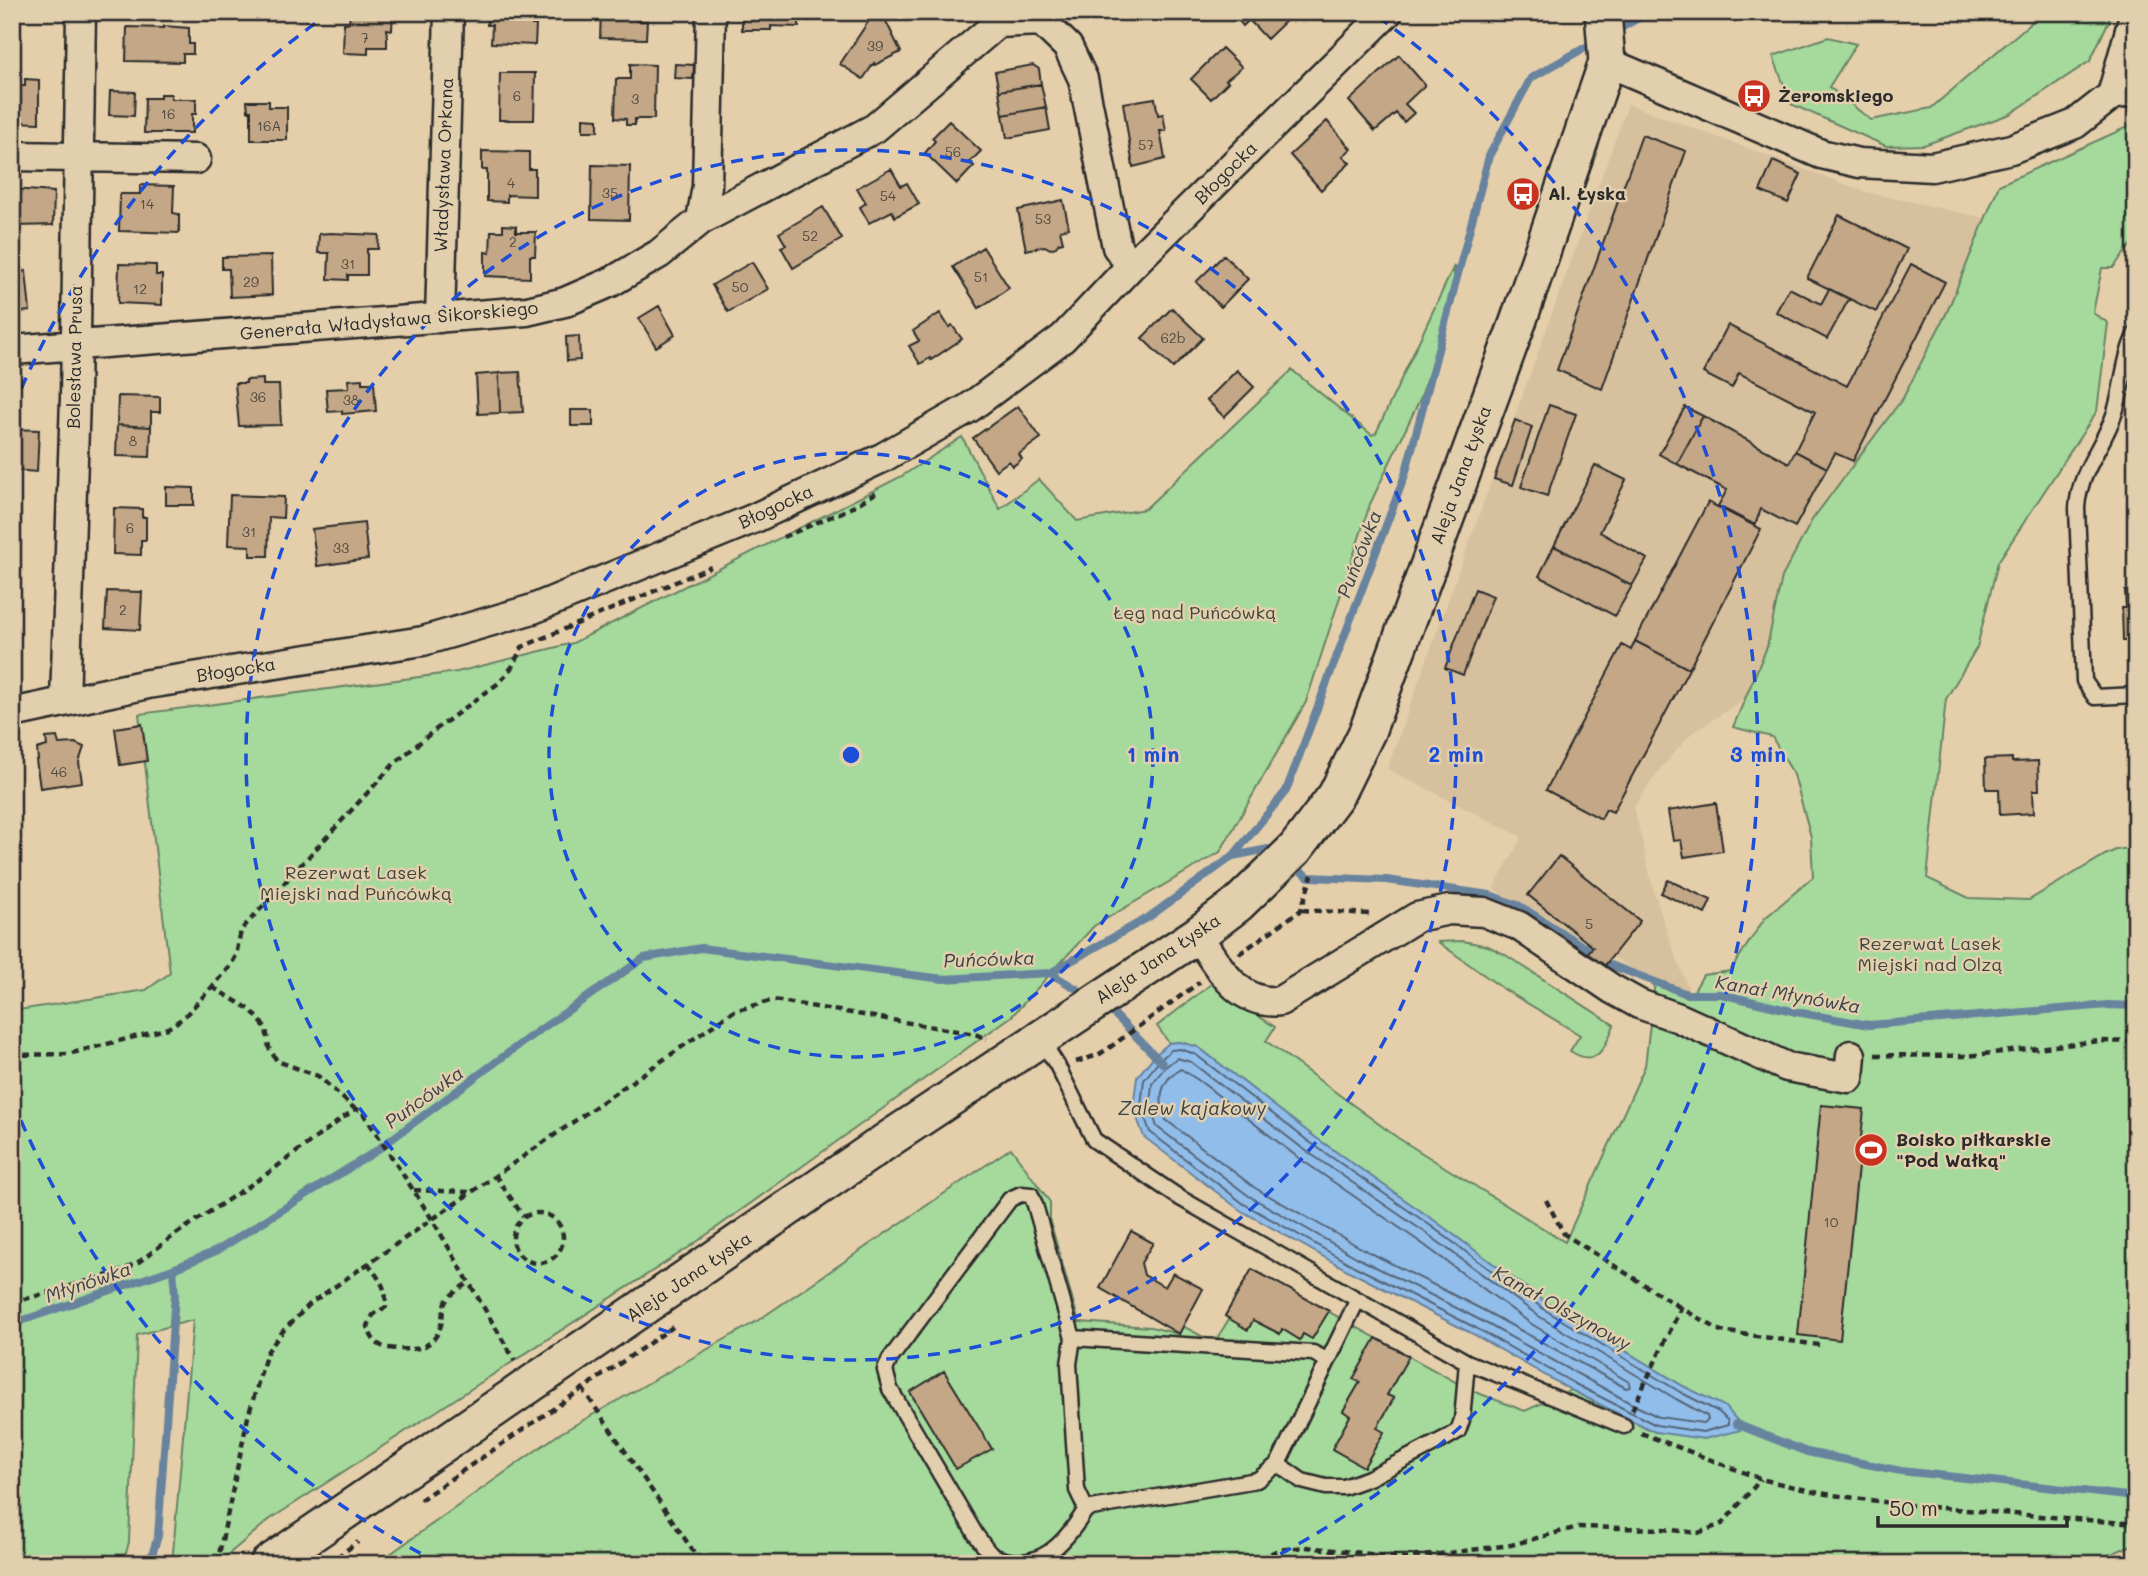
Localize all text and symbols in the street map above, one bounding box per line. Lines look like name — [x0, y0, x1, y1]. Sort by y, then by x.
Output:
house number: 7 — [361, 28, 369, 47]
house number: 39 — [867, 36, 883, 55]
street label: Władysława Orkana — [428, 77, 458, 253]
bus stop icon: Żeromskiego — [1735, 77, 1773, 115]
place label: Żeromskiego — [1778, 83, 1893, 107]
house number: 6 — [513, 86, 521, 105]
house number: 3 — [631, 89, 639, 108]
house number: 16 — [161, 104, 175, 123]
house number: 16A — [257, 116, 281, 135]
house number: 57 — [1138, 135, 1154, 154]
street label: Błogocka — [1189, 136, 1262, 209]
house number: 56 — [945, 142, 961, 161]
house number: 4 — [507, 173, 516, 192]
bus stop icon: Al. Łyska — [1504, 175, 1542, 213]
place label: Al. Łyska — [1548, 181, 1626, 205]
house number: 35 — [602, 183, 618, 202]
house number: 54 — [880, 186, 897, 205]
house number: 14 — [140, 194, 155, 213]
house number: 53 — [1035, 209, 1051, 228]
house number: 52 — [802, 226, 818, 245]
house number: 2 — [509, 232, 517, 251]
house number: 31 — [341, 254, 355, 273]
house number: 51 — [974, 267, 988, 286]
house number: 29 — [243, 272, 259, 291]
house number: 50 — [732, 277, 749, 296]
house number: 12 — [133, 279, 147, 298]
street label: Bolesława Prusa — [61, 285, 87, 429]
street label: Generała Władysława Sikorskiego — [239, 295, 539, 345]
house number: 62b — [1160, 328, 1186, 347]
house number: 36 — [250, 387, 266, 406]
house number: 38 — [343, 390, 359, 409]
street label: Aleja Jana Łyska — [1424, 402, 1496, 547]
house number: 8 — [129, 431, 137, 450]
street label: Błogocka — [734, 478, 817, 534]
water label: Puńcówka — [1330, 507, 1387, 601]
house number: 6 — [126, 518, 134, 537]
house number: 31 — [242, 522, 256, 541]
house number: 33 — [333, 538, 349, 557]
house number: 2 — [119, 600, 127, 619]
park label: Łęg nad Puńcówką — [1114, 600, 1276, 624]
street label: Błogocka — [194, 651, 277, 687]
text: 1 min — [1127, 740, 1179, 767]
text: 2 min — [1428, 740, 1484, 767]
text: 3 min — [1730, 740, 1786, 767]
centre of rings — [839, 743, 863, 767]
house number: 46 — [51, 762, 67, 781]
park label: Rezerwat Lasek Miejski nad Puńcówką — [260, 860, 452, 905]
street label: Aleja Jana Łyska — [1090, 907, 1225, 1009]
house number: 5 — [1585, 914, 1593, 933]
park label: Rezerwat Lasek Miejski nad Olzą — [1858, 931, 2002, 976]
water label: Puńcówka — [943, 944, 1035, 973]
water label: Kanał Młynówka — [1713, 968, 1863, 1019]
water label: Puńcówka — [379, 1060, 468, 1134]
water label: Zalew kajakowy — [1118, 1095, 1266, 1120]
place label: Boisko piłkarskie "Pod Wałką" — [1896, 1127, 2051, 1172]
sports icon: Boisko piłkarskie "Pod Wałką" — [1852, 1131, 1890, 1169]
house number: 10 — [1824, 1212, 1839, 1231]
street label: Aleja Jana Łyska — [621, 1225, 756, 1327]
water label: Młynówka — [41, 1255, 134, 1308]
water label: Kanał Olszynowy — [1489, 1259, 1636, 1356]
scale bar — [1878, 1485, 2068, 1529]
text: 50 m — [1889, 1494, 1938, 1521]

